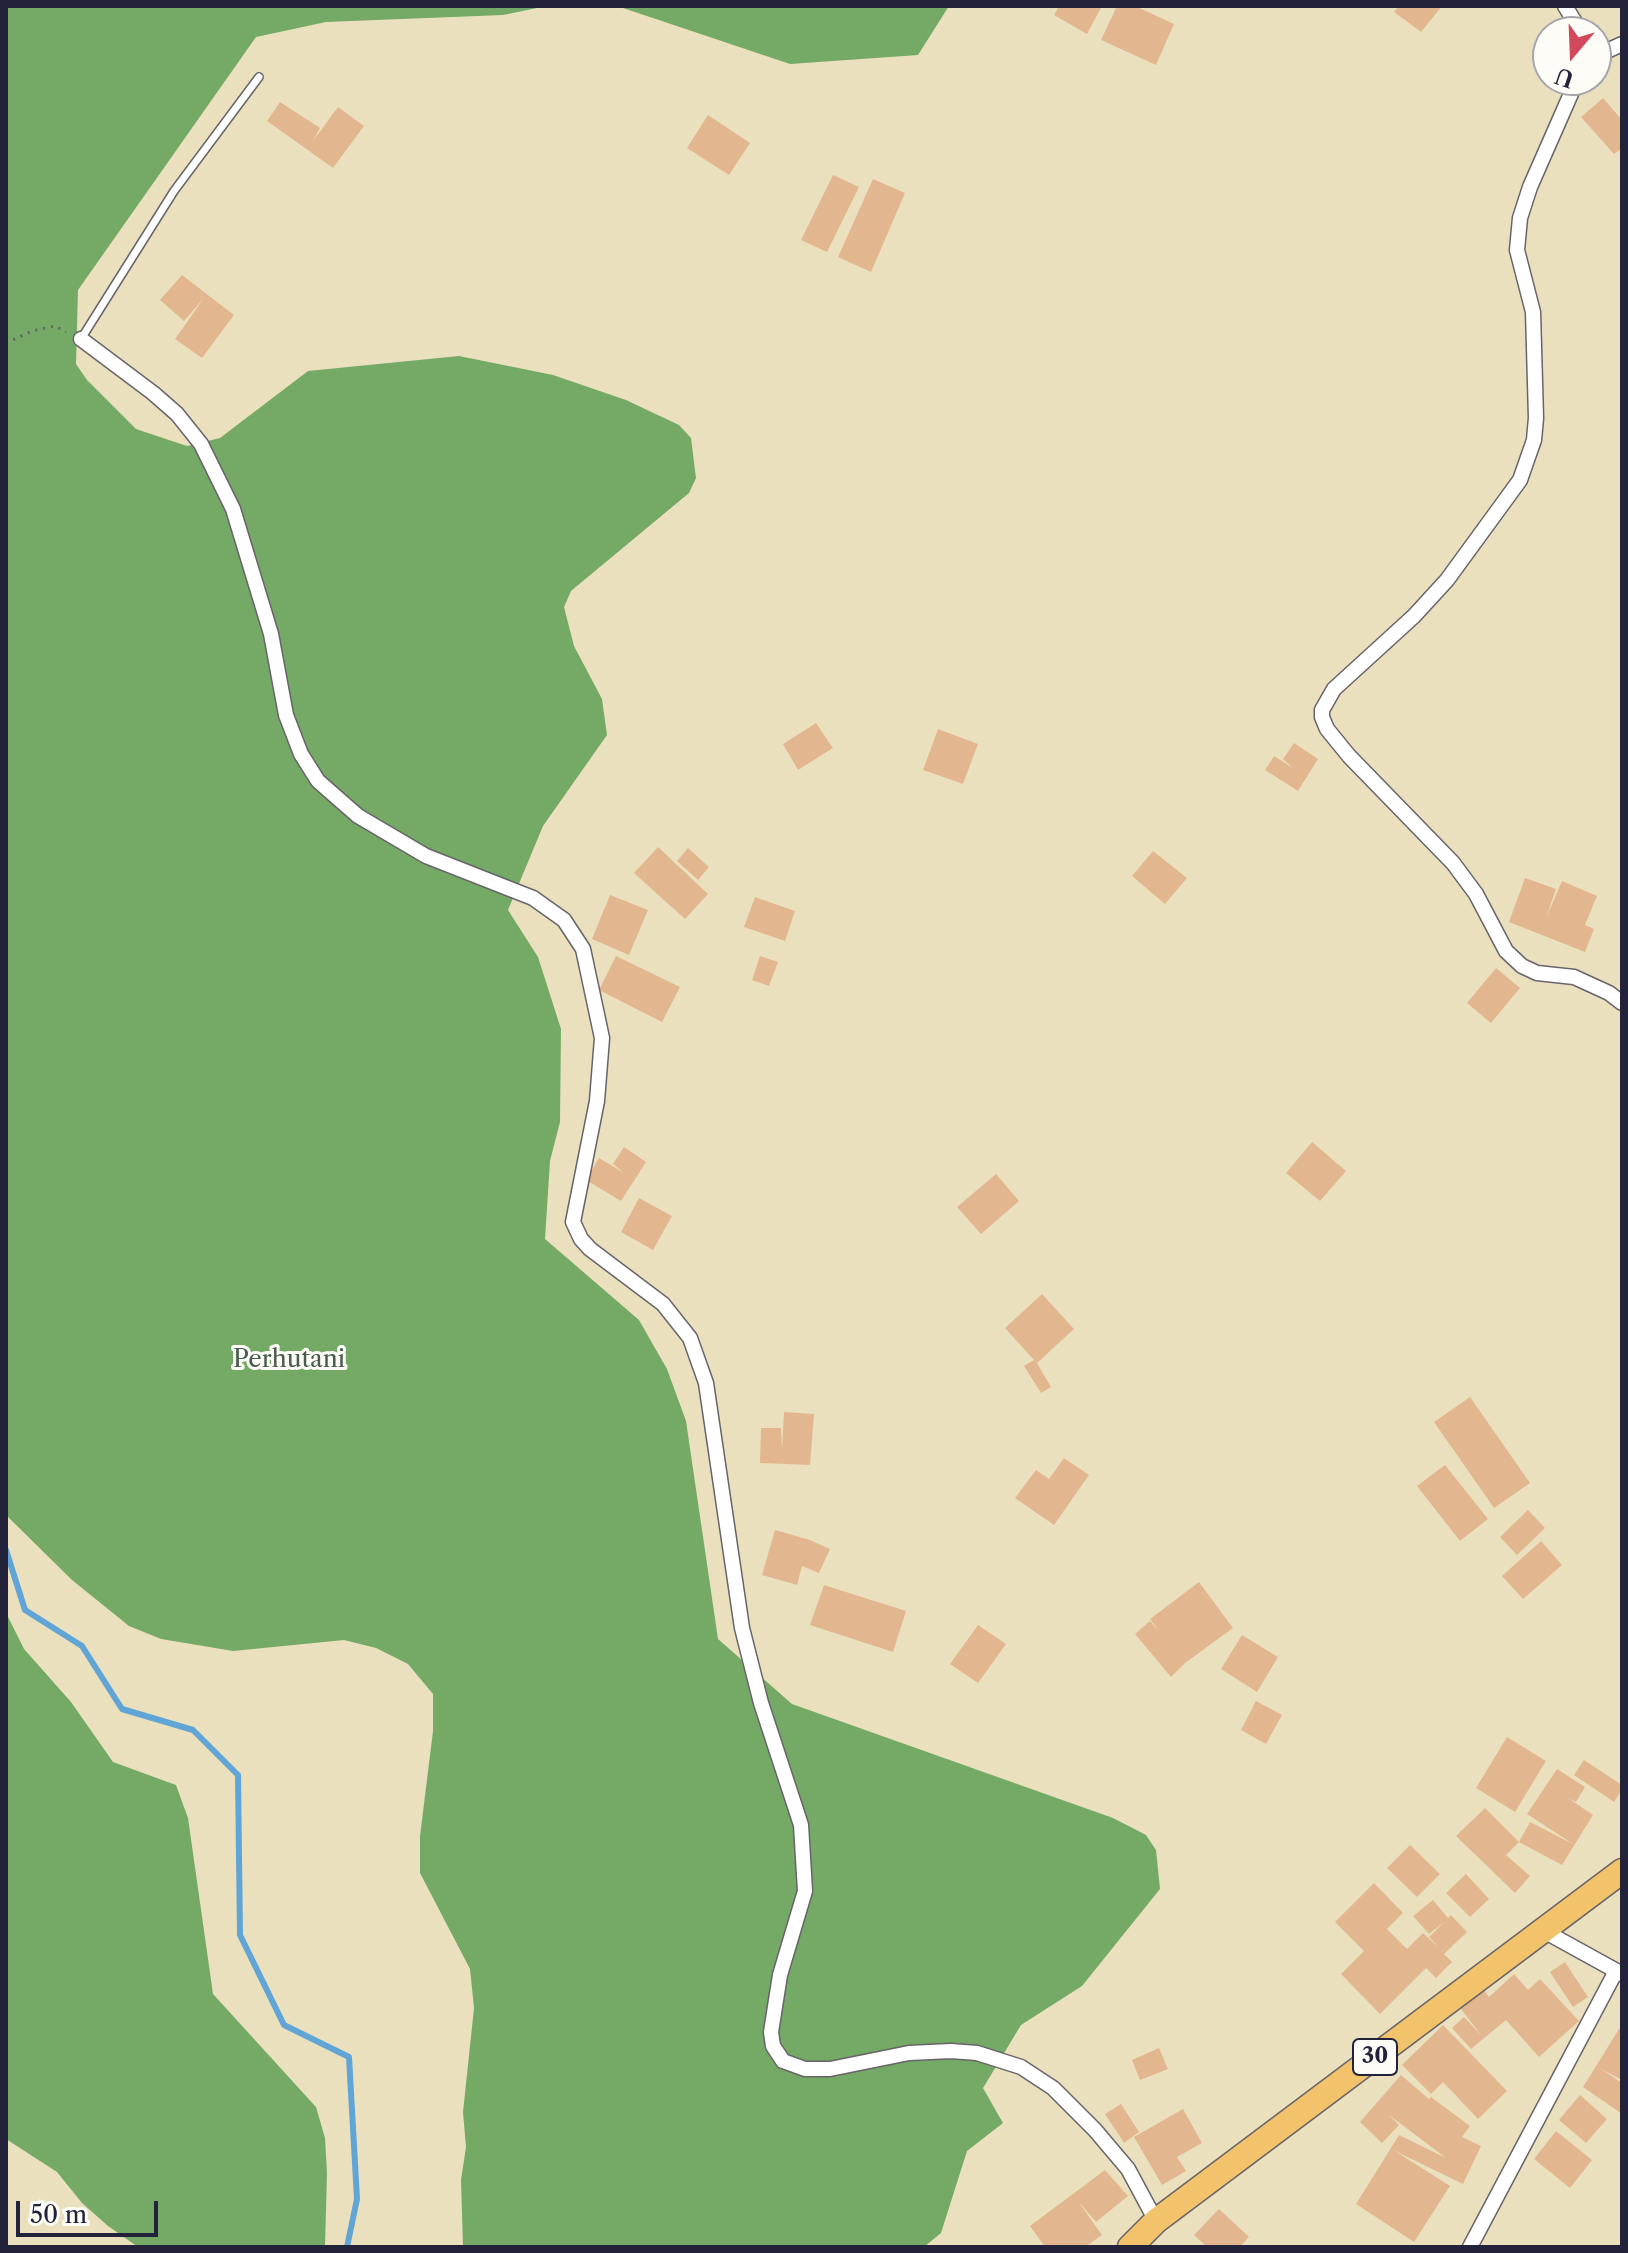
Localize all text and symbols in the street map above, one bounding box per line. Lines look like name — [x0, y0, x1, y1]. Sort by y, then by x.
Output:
north arrow — [1532, 16, 1612, 96]
text: U — [1552, 62, 1578, 93]
park label: Perhutani — [233, 1346, 345, 1374]
road number: 30 — [1353, 2039, 1397, 2075]
scale bar — [20, 2185, 162, 2235]
text: 50 m — [30, 2200, 87, 2229]

